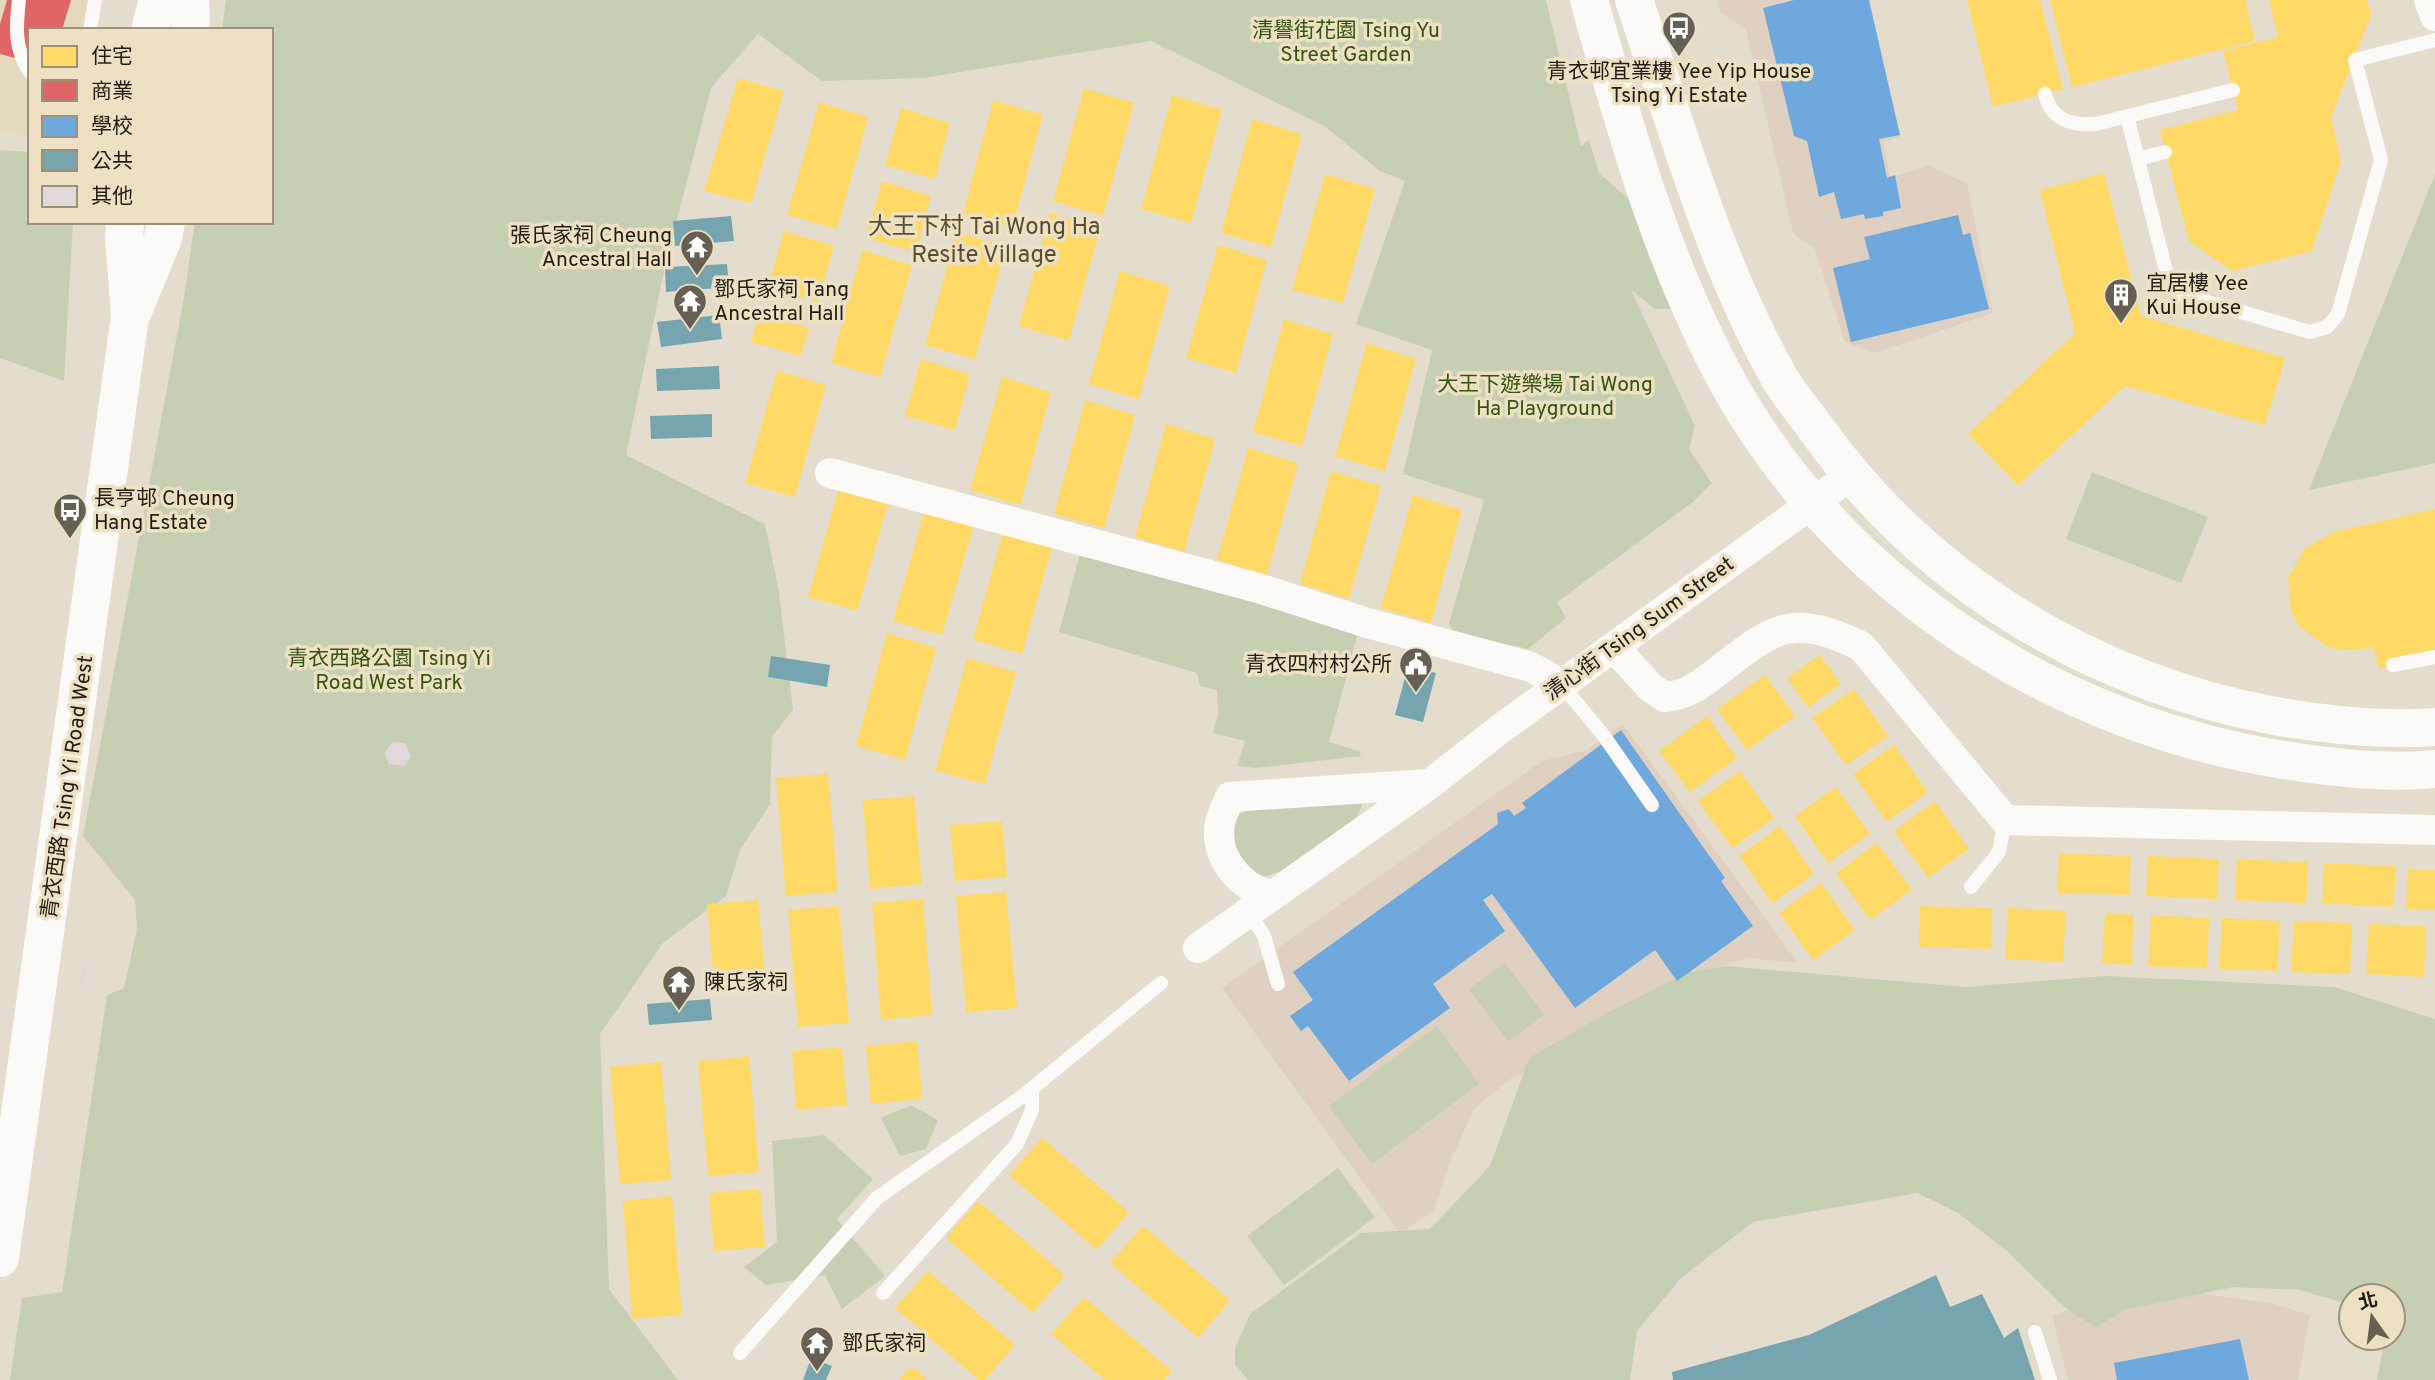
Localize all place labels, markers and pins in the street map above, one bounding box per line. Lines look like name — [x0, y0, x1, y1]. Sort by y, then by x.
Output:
bus stop icon: 青衣邨宜業樓 Yee Yip House Tsing Yi Estate — [1660, 9, 1698, 58]
place label: 青衣邨宜業樓 Yee Yip House Tsing Yi Estate — [1547, 59, 1811, 110]
place label: 張氏家祠 Cheung Ancestral Hall — [510, 223, 672, 274]
temple icon: 張氏家祠 Cheung Ancestral Hall — [678, 228, 716, 277]
place label: 宜居樓 Yee Kui House — [2146, 271, 2248, 322]
building icon: 宜居樓 Yee Kui House — [2102, 276, 2140, 325]
place label: 鄧氏家祠 Tang Ancestral Hall — [714, 277, 849, 328]
temple icon: 鄧氏家祠 Tang Ancestral Hall — [671, 282, 709, 331]
place label: 長亨邨 Cheung Hang Estate — [94, 486, 235, 537]
bus stop icon: 長亨邨 Cheung Hang Estate — [51, 491, 89, 540]
public building icon: 青衣四村村公所 — [1397, 645, 1435, 694]
place label: 青衣四村村公所 — [1245, 652, 1392, 679]
temple icon: 陳氏家祠 — [660, 963, 698, 1012]
place label: 陳氏家祠 — [704, 970, 788, 997]
temple icon: 鄧氏家祠 — [798, 1324, 836, 1373]
place label: 鄧氏家祠 — [842, 1331, 926, 1358]

